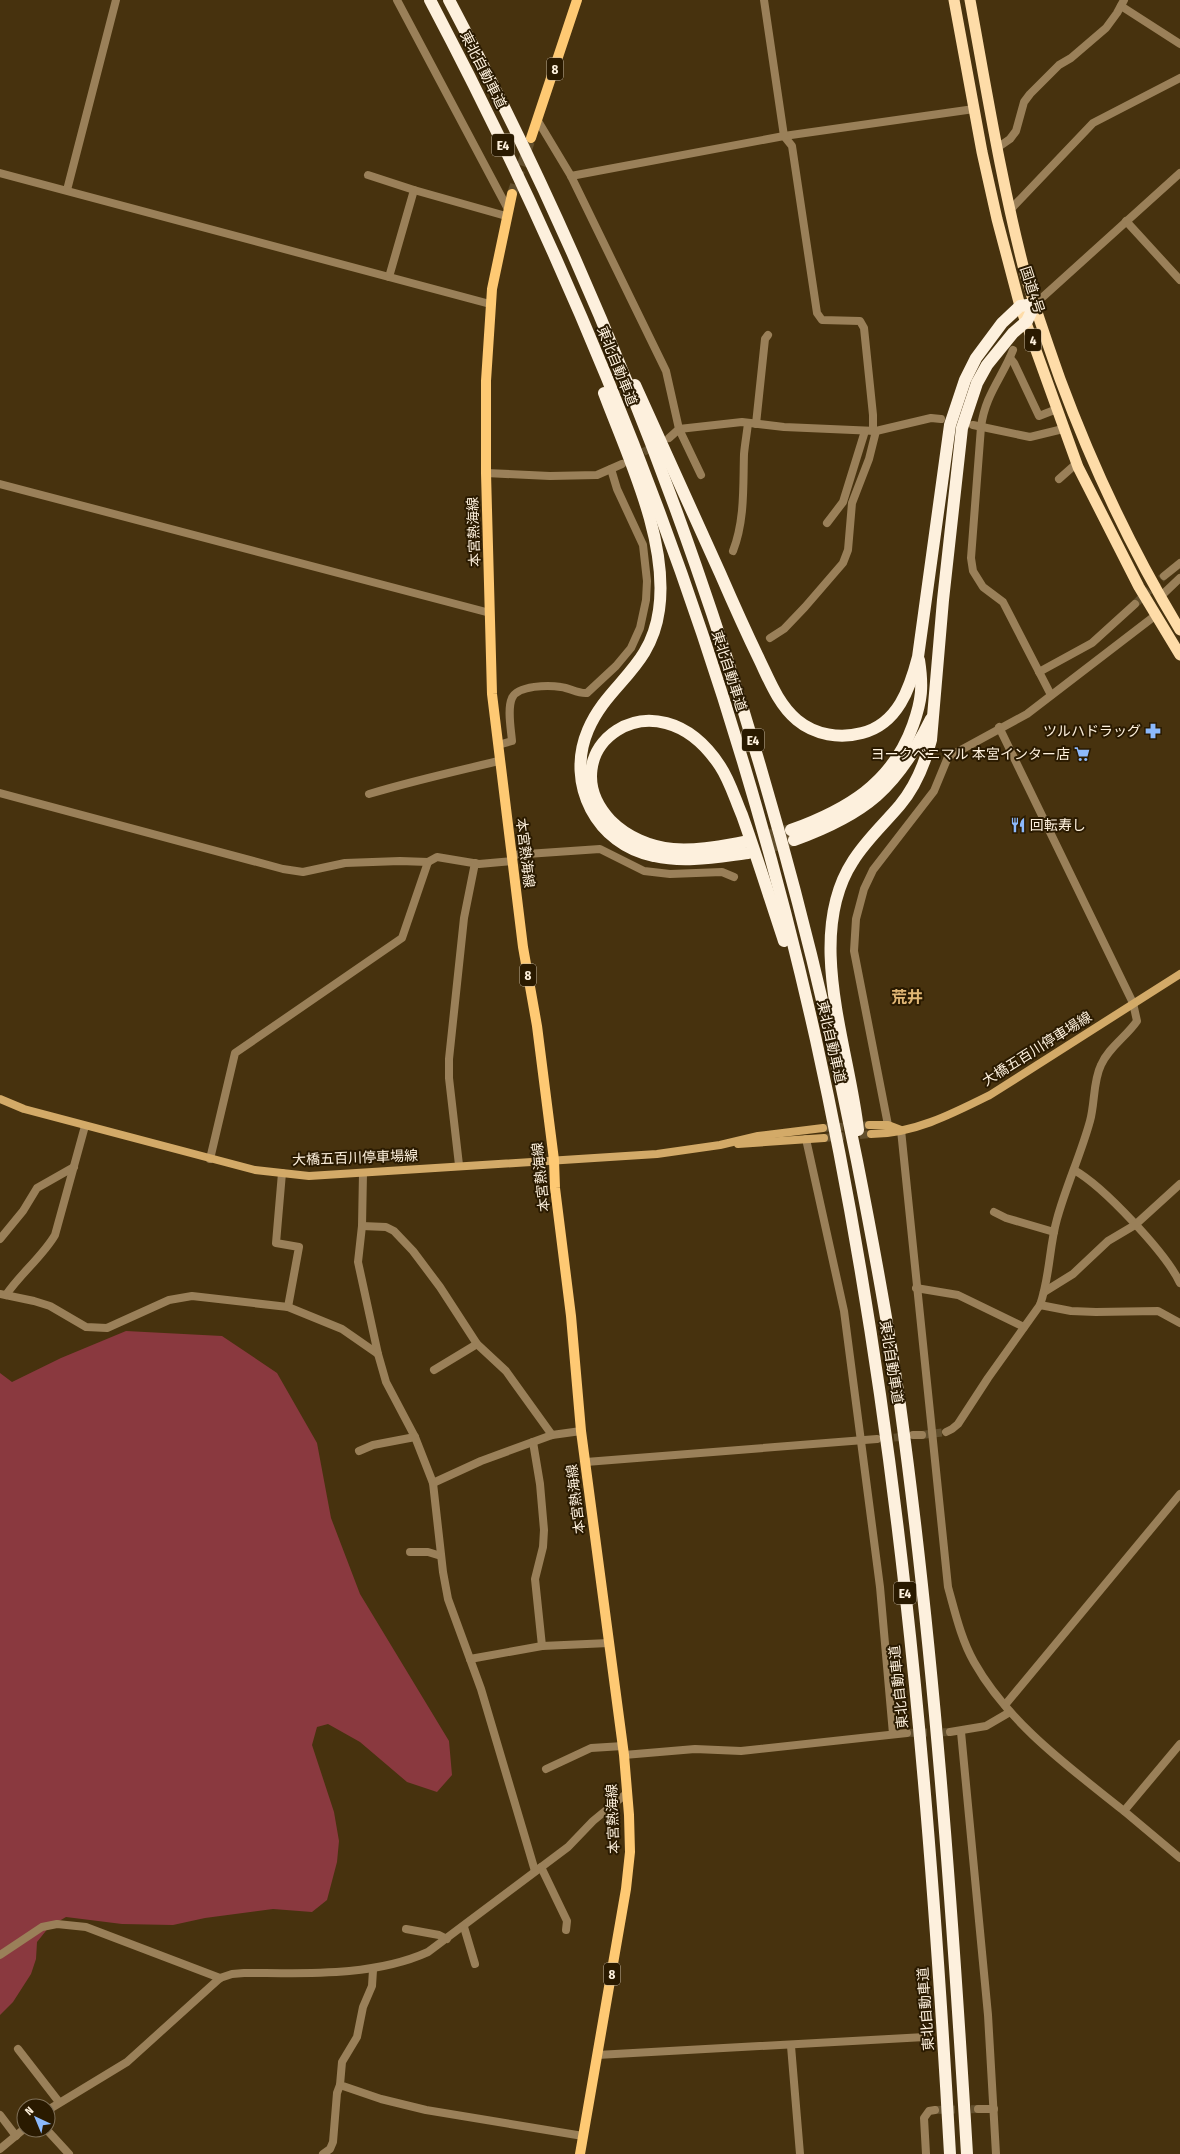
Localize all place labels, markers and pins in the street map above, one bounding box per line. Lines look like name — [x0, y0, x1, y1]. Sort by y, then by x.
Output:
pharmacy icon: ツルハドラッグ — [1144, 722, 1162, 740]
place label: ツルハドラッグ — [1043, 723, 1141, 740]
supermarket icon: ヨークベニマル 本宮インター店 — [1073, 745, 1091, 763]
place label: ヨークベニマル 本宮インター店 — [871, 746, 1070, 763]
restaurant icon: 回転寿し — [1009, 816, 1027, 834]
place label: 回転寿し — [1030, 817, 1086, 834]

